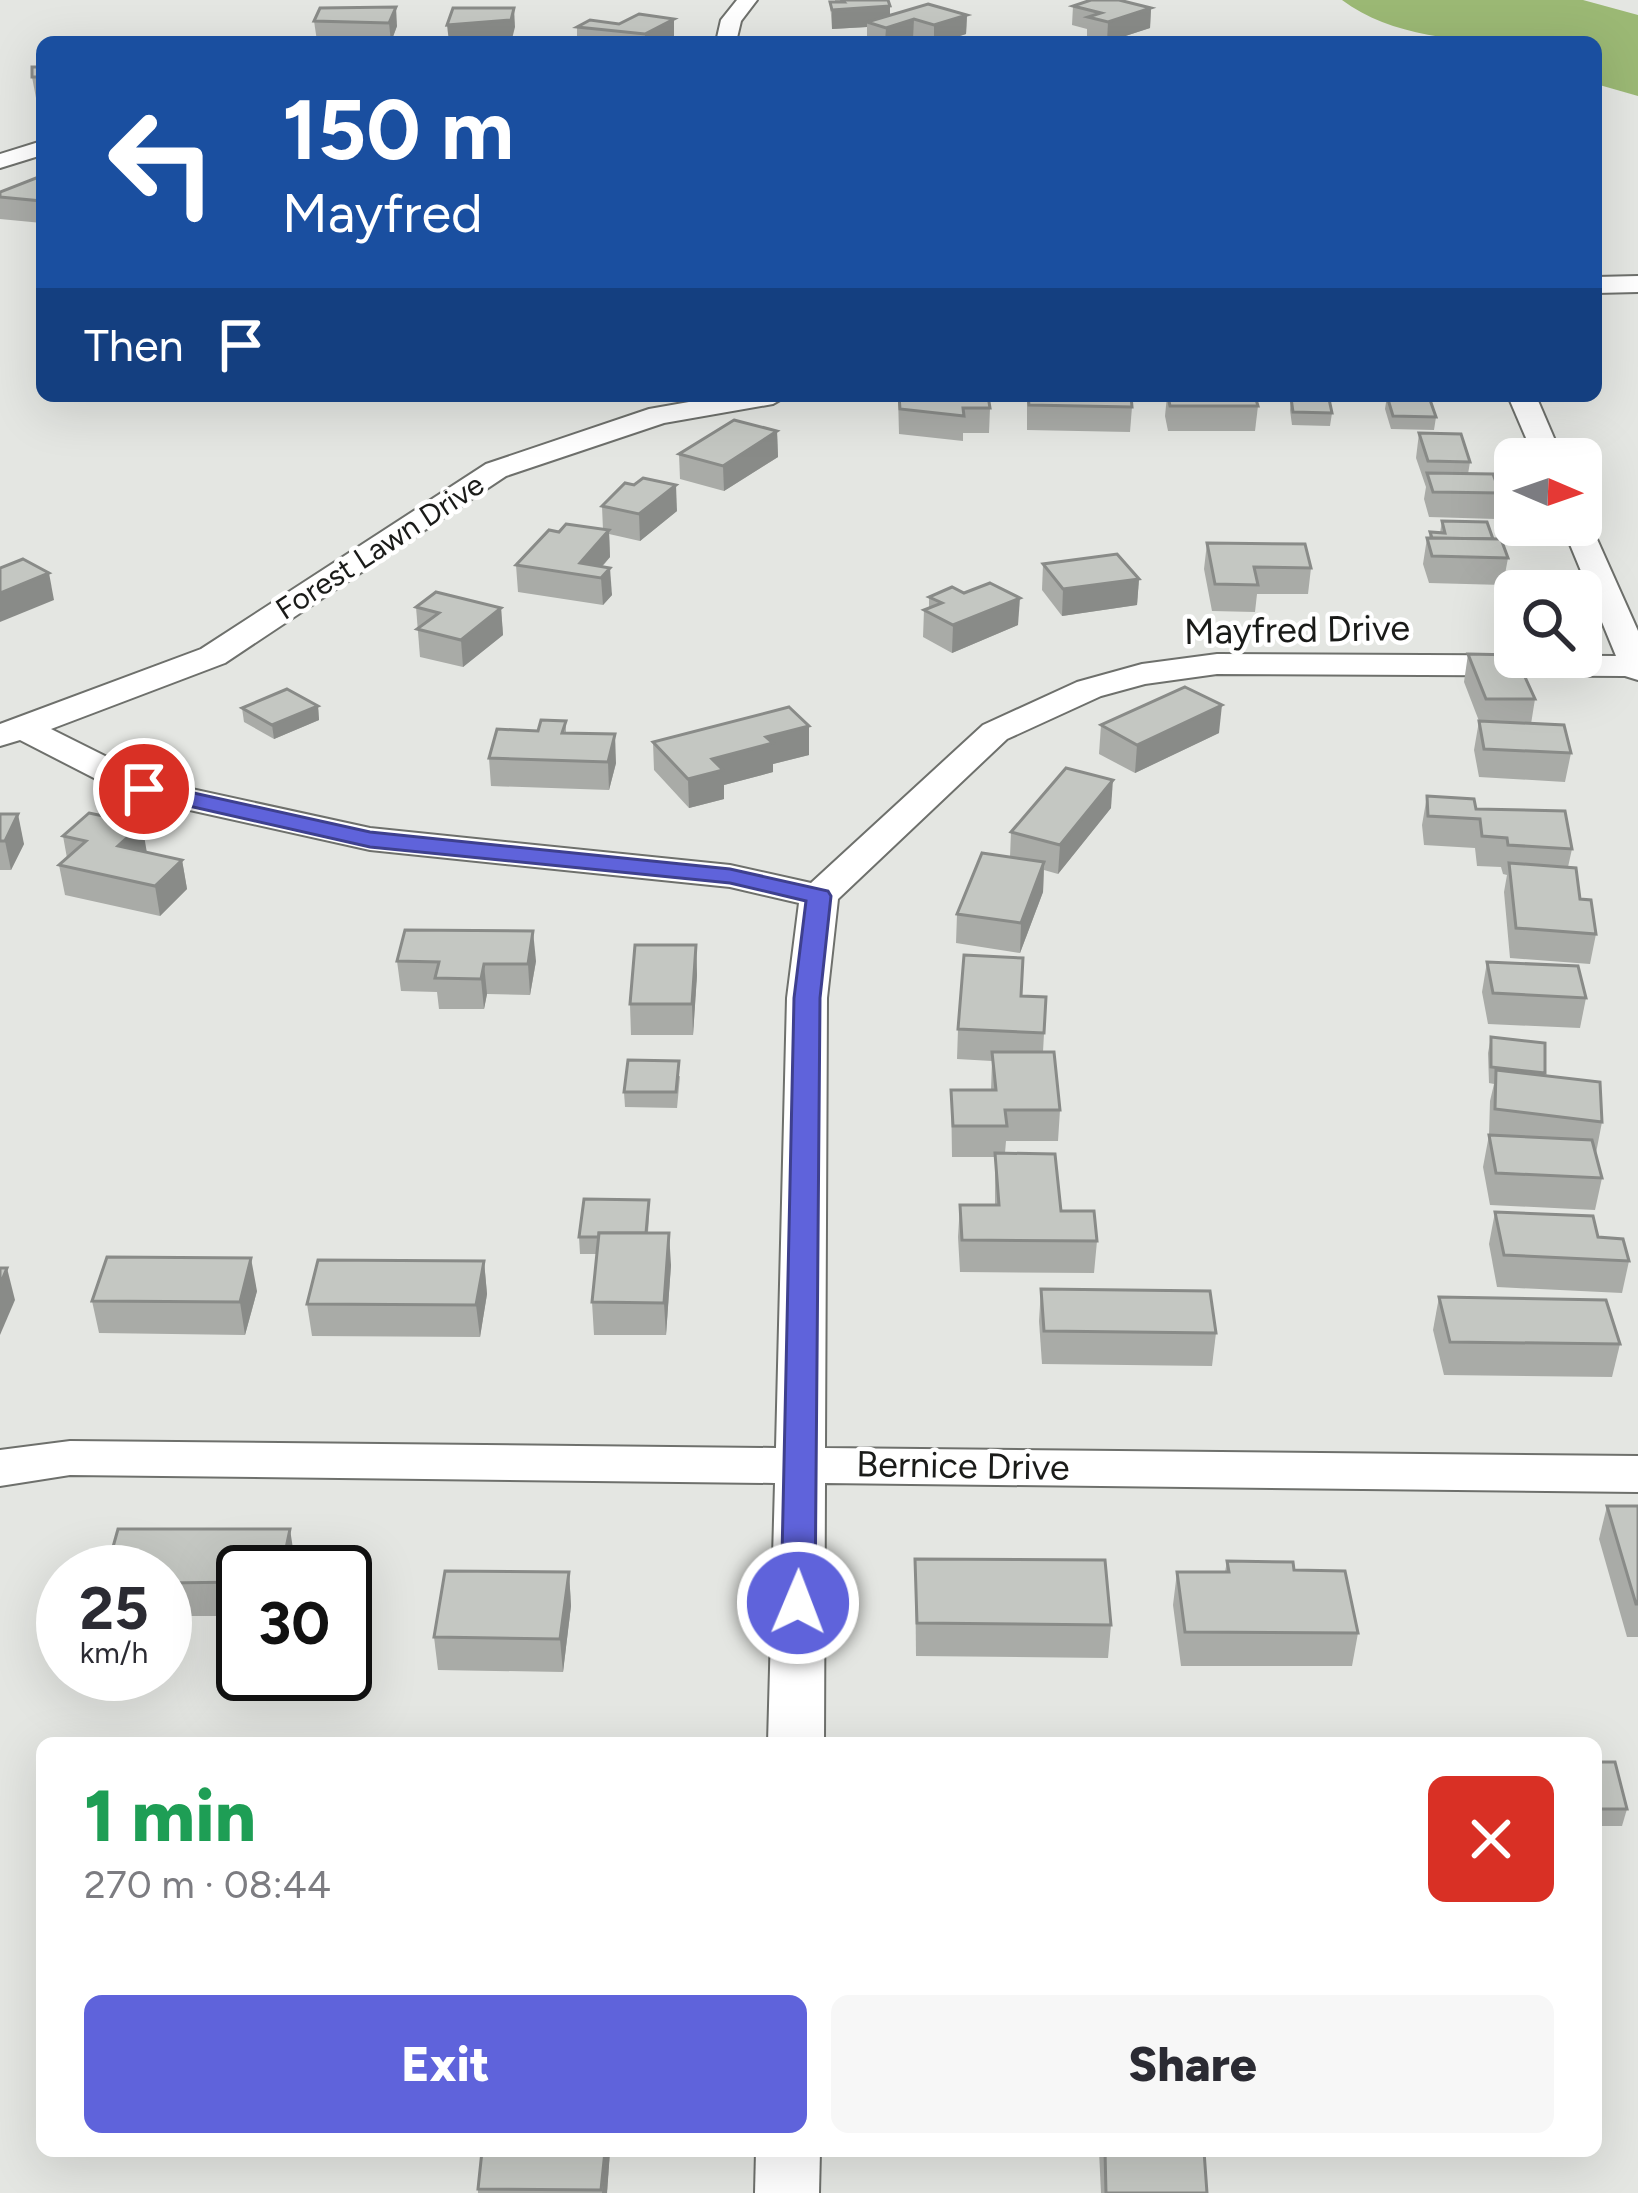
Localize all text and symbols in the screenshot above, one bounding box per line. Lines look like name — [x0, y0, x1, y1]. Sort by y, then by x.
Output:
text: 150 m — [282, 79, 514, 180]
icon: left — [84, 84, 240, 240]
text: Mayfred — [282, 181, 483, 246]
icon: arrive — [208, 312, 274, 378]
text: Then — [84, 318, 184, 372]
north arrow — [1494, 438, 1602, 546]
map controls — [1494, 438, 1602, 678]
street label: Forest Lawn Drive — [269, 466, 491, 628]
button: search — [1494, 570, 1602, 678]
street label: Mayfred Drive — [1184, 606, 1410, 653]
pin — [93, 738, 195, 840]
icon: arrive — [111, 756, 177, 822]
street label: Bernice Drive — [856, 1442, 1070, 1489]
position arrow — [735, 1540, 861, 1666]
speed limit sign: 30 — [216, 1545, 372, 1701]
text: 25 — [79, 1572, 149, 1644]
text: km/h — [80, 1634, 148, 1671]
text: 1 min — [84, 1773, 256, 1859]
button: close — [1428, 1776, 1554, 1902]
text: 270 m · 08:44 — [84, 1861, 331, 1908]
button: Exit — [84, 1995, 807, 2133]
button: Share — [831, 1995, 1554, 2133]

